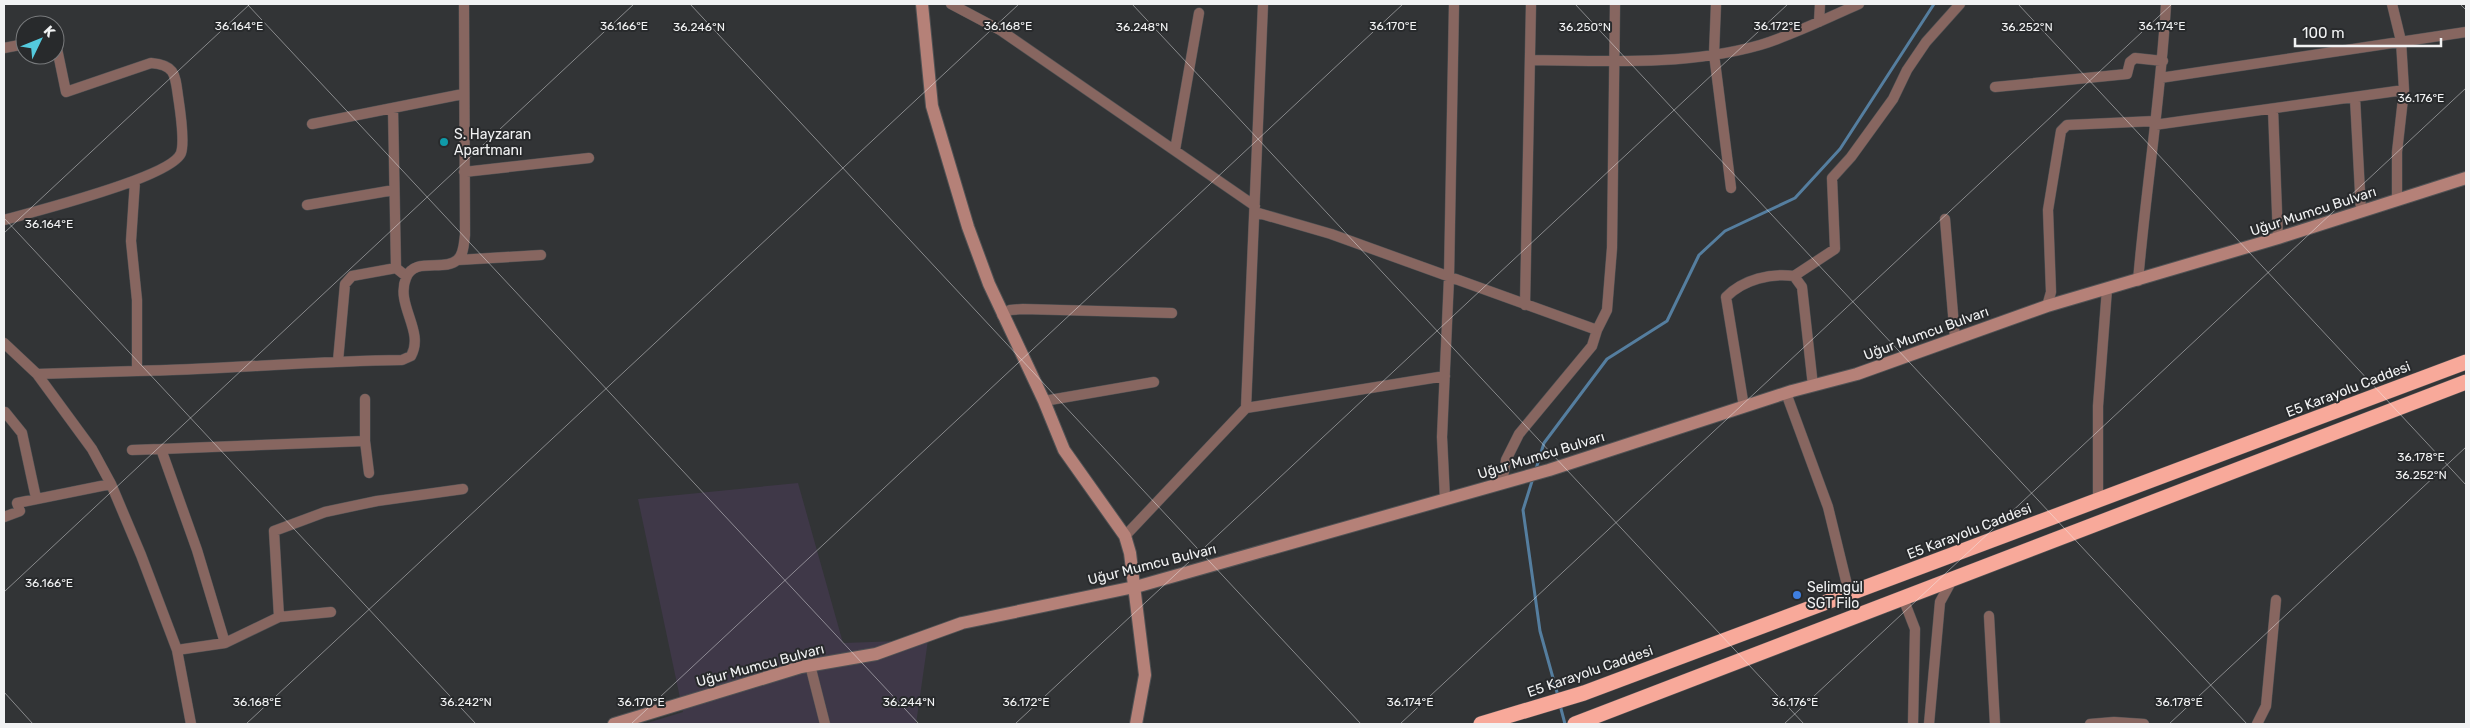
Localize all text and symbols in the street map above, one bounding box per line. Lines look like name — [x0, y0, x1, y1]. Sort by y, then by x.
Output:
north arrow — [15, 15, 65, 65]
scale bar — [2295, 15, 2441, 47]
text: 36.164°E — [215, 19, 263, 33]
text: 36.166°E — [600, 19, 648, 33]
text: 36.168°E — [984, 19, 1032, 33]
text: 36.170°E — [1369, 19, 1417, 33]
text: 36.172°E — [1754, 19, 1800, 33]
text: 36.174°E — [2139, 19, 2185, 33]
text: 36.246°N — [673, 20, 725, 34]
text: 36.248°N — [1116, 20, 1168, 34]
text: 36.250°N — [1559, 20, 1611, 34]
text: 36.252°N — [2001, 20, 2053, 34]
text: K — [40, 22, 59, 41]
text: 100 m — [2302, 24, 2344, 42]
text: 36.176°E — [2398, 91, 2444, 105]
place label: S. Hayzaran Apartmanı — [454, 126, 531, 159]
marker: S. Hayzaran Apartmanı — [438, 136, 450, 148]
street label: Uğur Mumcu Bulvarı — [2248, 183, 2378, 240]
text: 36.164°E — [25, 217, 73, 231]
street label: Uğur Mumcu Bulvarı — [1861, 303, 1991, 364]
street label: E5 Karayolu Caddesi — [2284, 358, 2413, 421]
street label: Uğur Mumcu Bulvarı — [1476, 428, 1607, 483]
text: 36.178°E — [2397, 450, 2445, 464]
text: 36.252°N — [2395, 468, 2447, 482]
street label: E5 Karayolu Caddesi — [1905, 500, 2034, 563]
street label: Uğur Mumcu Bulvarı — [1086, 540, 1218, 589]
text: 36.166°E — [25, 576, 73, 590]
place label: Selimgül SGT Filo — [1807, 579, 1863, 612]
marker: Selimgül SGT Filo — [1791, 589, 1803, 601]
street label: Uğur Mumcu Bulvarı — [694, 640, 826, 691]
street label: E5 Karayolu Caddesi — [1525, 642, 1655, 701]
text: 36.168°E — [233, 695, 281, 709]
text: 36.242°N — [440, 695, 492, 709]
text: 36.170°E — [617, 695, 665, 709]
text: 36.244°N — [883, 695, 935, 709]
text: 36.172°E — [1003, 695, 1049, 709]
text: 36.174°E — [1387, 695, 1433, 709]
text: 36.176°E — [1772, 695, 1818, 709]
text: 36.178°E — [2155, 695, 2203, 709]

